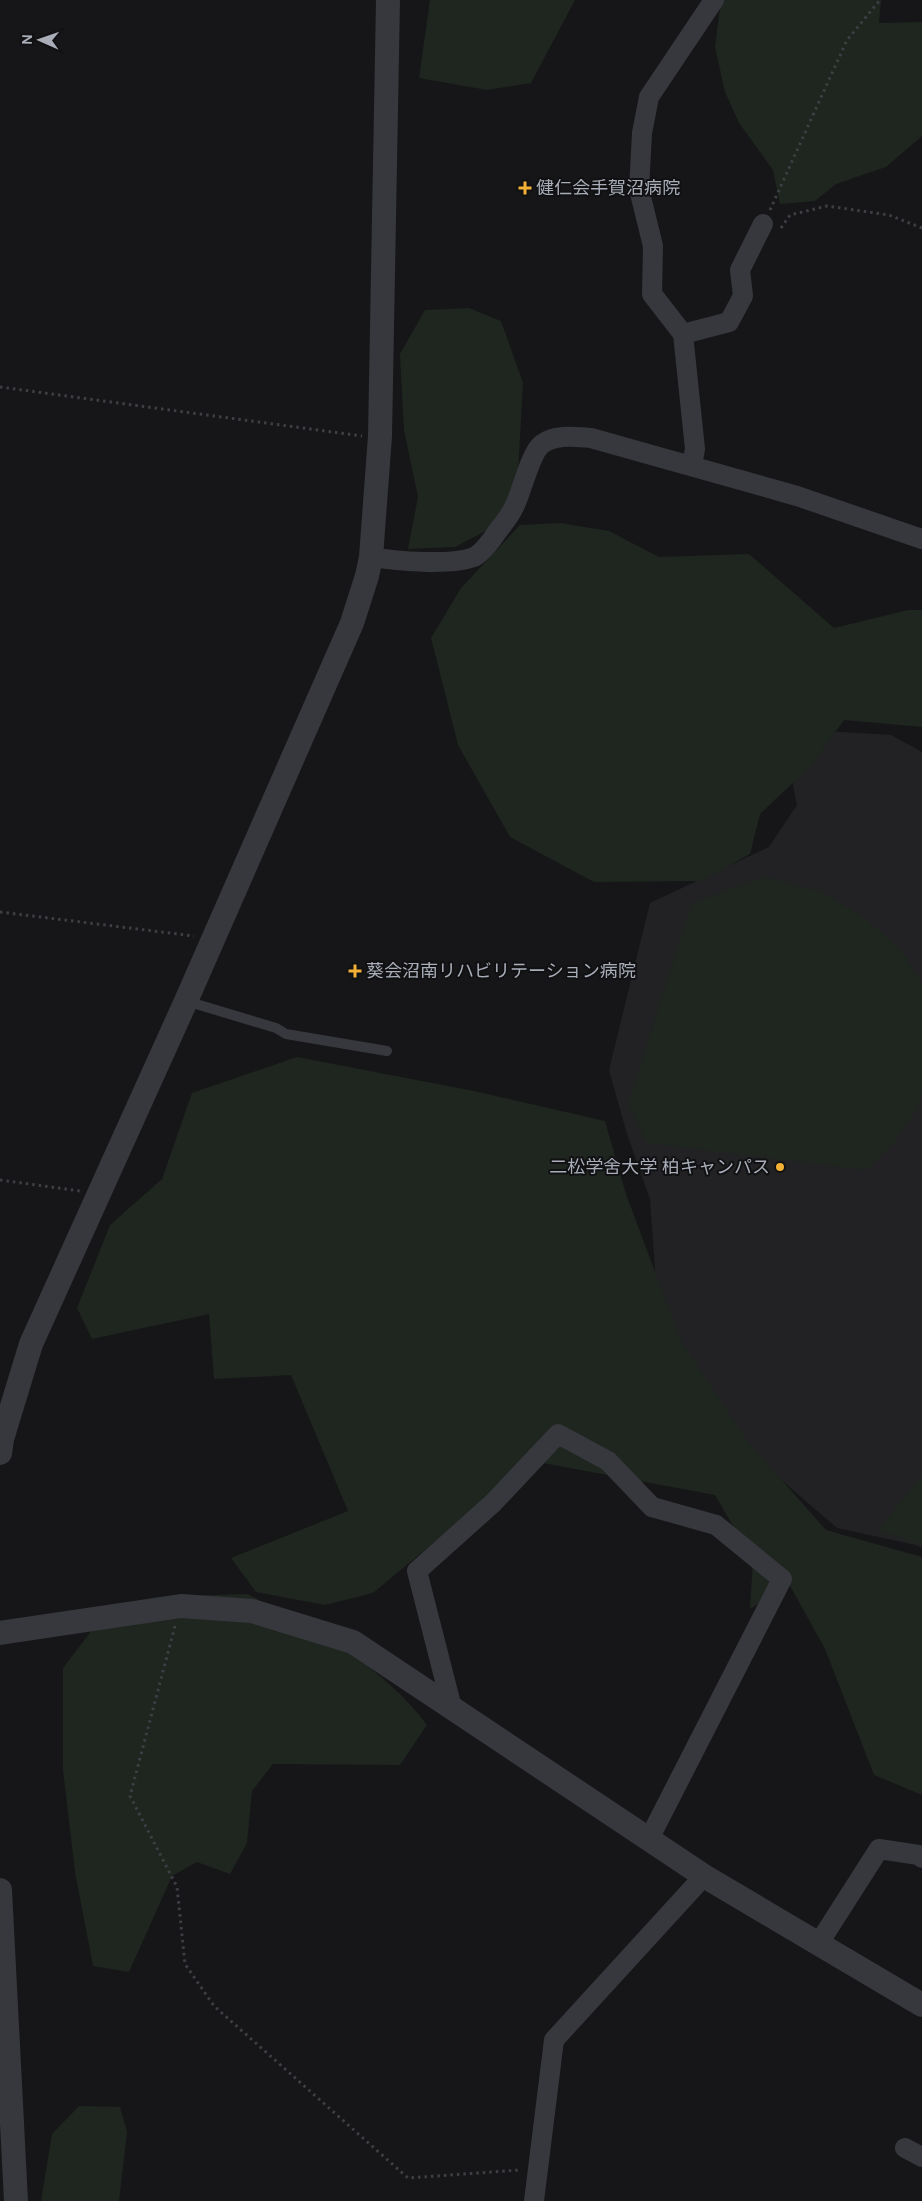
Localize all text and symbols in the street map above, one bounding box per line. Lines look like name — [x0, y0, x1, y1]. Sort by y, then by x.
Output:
north arrow — [15, 15, 65, 65]
text: N — [18, 34, 36, 45]
place label: 健仁会手賀沼病院 — [536, 176, 680, 200]
marker: 健仁会手賀沼病院 — [518, 181, 532, 195]
place label: 葵会沼南リハビリテーション病院 — [366, 959, 636, 983]
marker: 葵会沼南リハビリテーション病院 — [348, 964, 362, 978]
place label: 二松学舍大学 柏キャンパス — [549, 1155, 770, 1179]
marker: 二松学舍大学 柏キャンパス — [774, 1161, 786, 1173]

